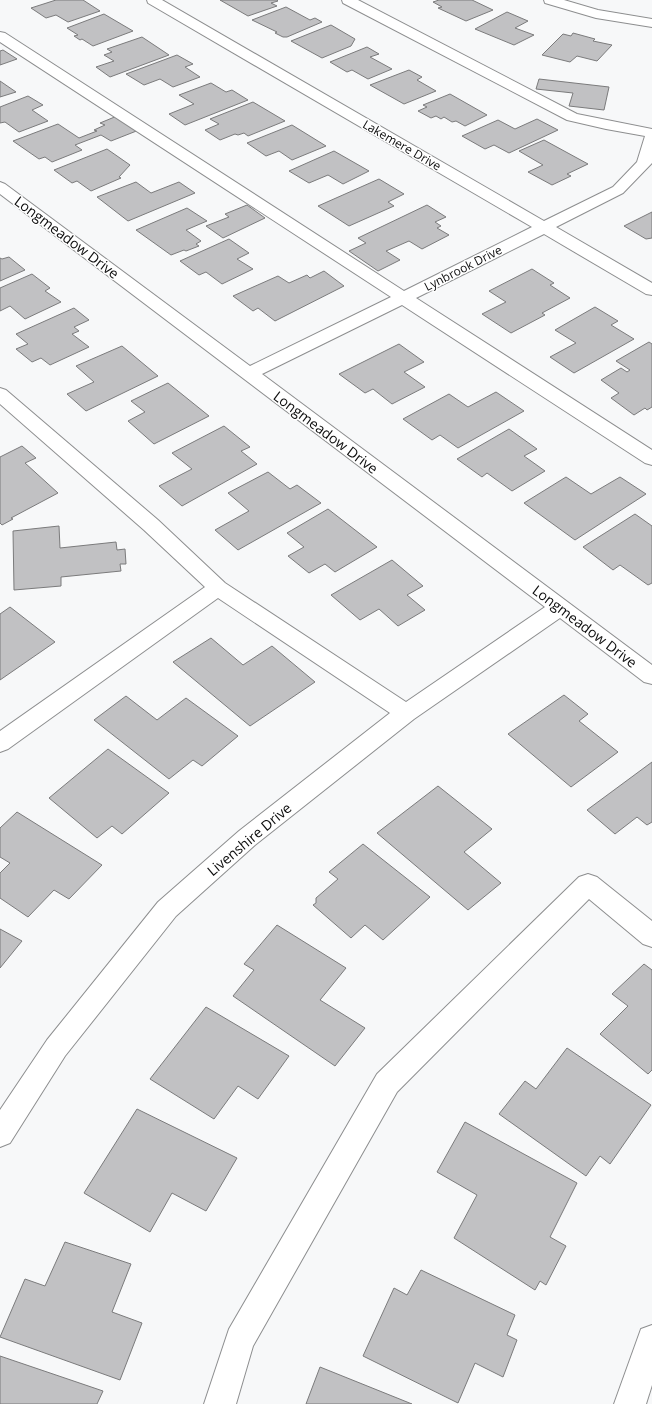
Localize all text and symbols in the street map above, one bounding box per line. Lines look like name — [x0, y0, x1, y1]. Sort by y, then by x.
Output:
street label: Lakemere Drive — [360, 116, 445, 174]
street label: Longmeadow Drive — [11, 191, 123, 283]
street label: Lynbrook Drive — [421, 241, 505, 295]
street label: Longmeadow Drive — [270, 386, 382, 478]
street label: Longmeadow Drive — [529, 580, 641, 672]
street label: Livenshire Drive — [203, 798, 295, 880]

